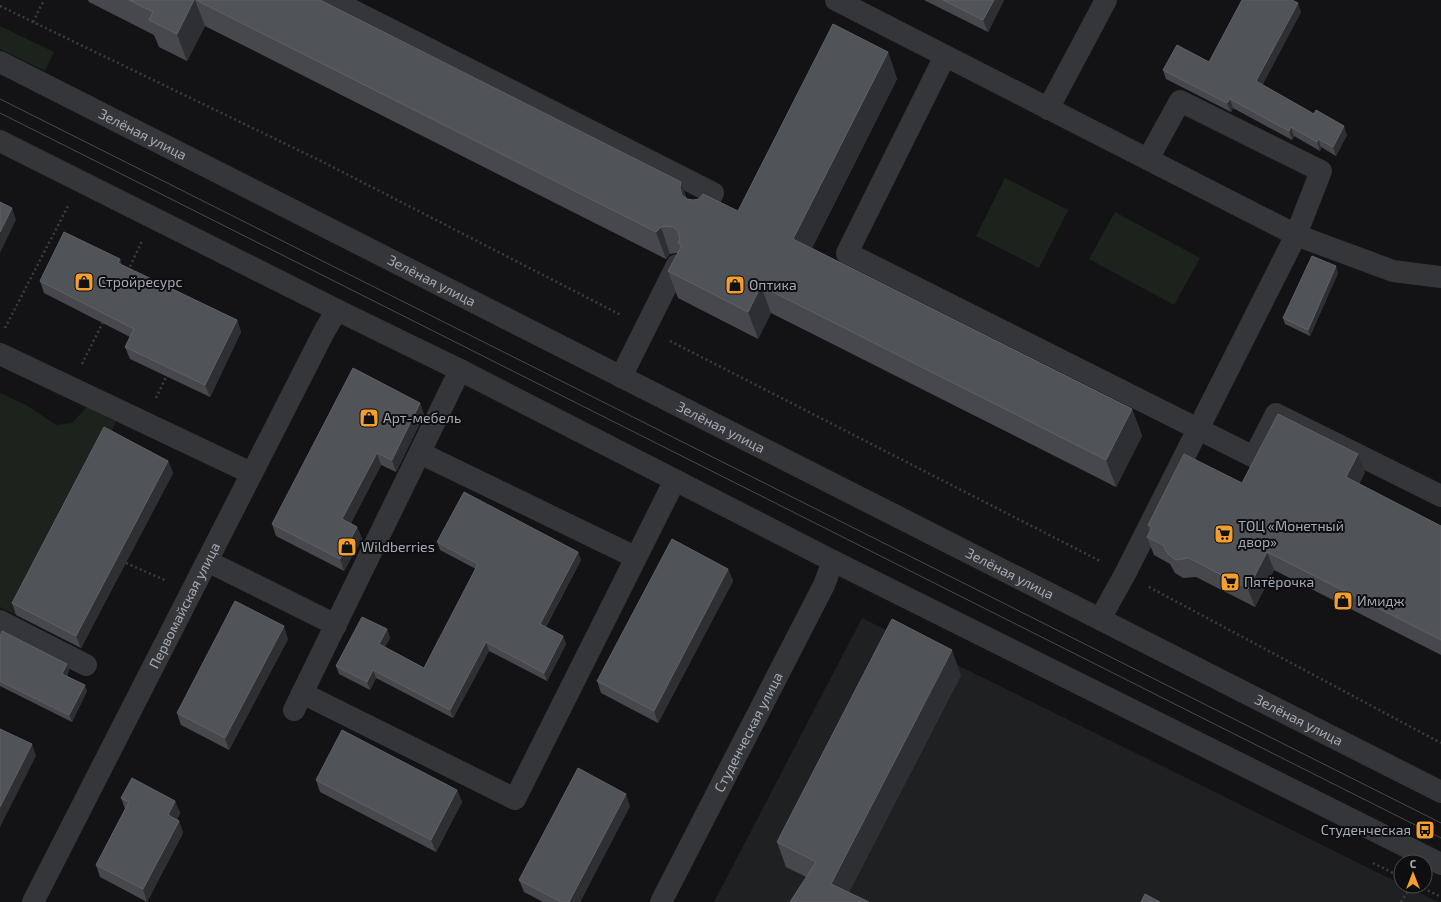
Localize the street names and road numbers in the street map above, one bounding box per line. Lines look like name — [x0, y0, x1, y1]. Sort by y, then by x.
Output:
street label: Зелёная улица — [96, 104, 190, 163]
street label: Зелёная улица — [385, 251, 479, 310]
street label: Зелёная улица — [674, 397, 768, 456]
street label: Первомайская улица — [145, 539, 223, 671]
street label: Зелёная улица — [963, 544, 1057, 602]
street label: Студенческая улица — [710, 669, 786, 795]
street label: Зелёная улица — [1252, 690, 1346, 749]

